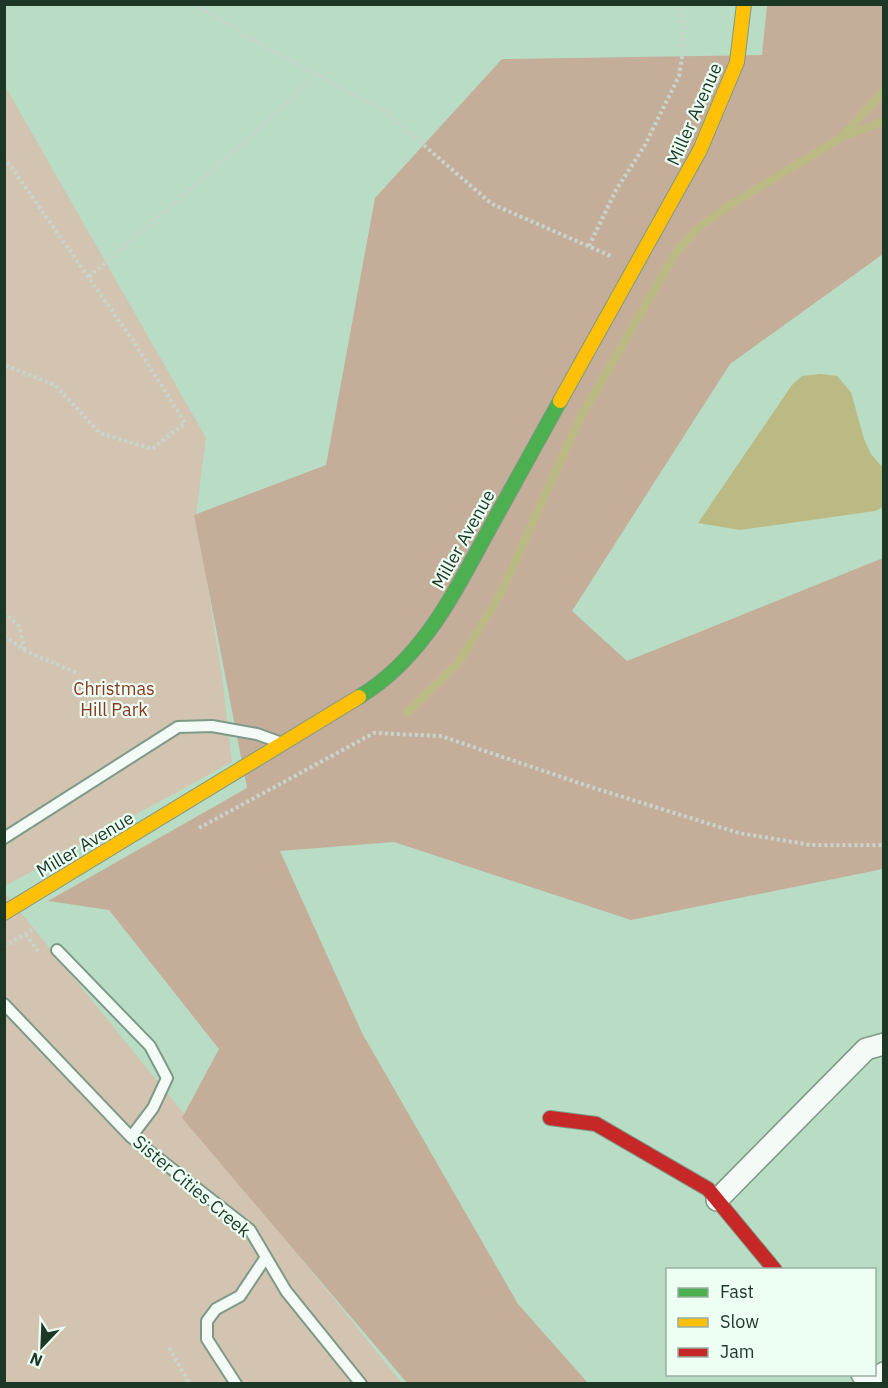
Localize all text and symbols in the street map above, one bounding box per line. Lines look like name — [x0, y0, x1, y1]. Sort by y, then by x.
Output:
street label: Miller Avenue — [661, 59, 727, 169]
street label: Miller Avenue — [426, 485, 500, 593]
park label: Christmas Hill Park — [73, 677, 155, 721]
street label: Miller Avenue — [32, 806, 138, 882]
street label: Sister Cities Creek — [128, 1130, 256, 1242]
legend — [666, 1268, 876, 1376]
text: Fast — [720, 1280, 754, 1303]
text: Slow — [720, 1310, 759, 1333]
north arrow — [12, 1316, 72, 1376]
text: Jam — [720, 1340, 755, 1363]
text: N — [27, 1348, 45, 1371]

